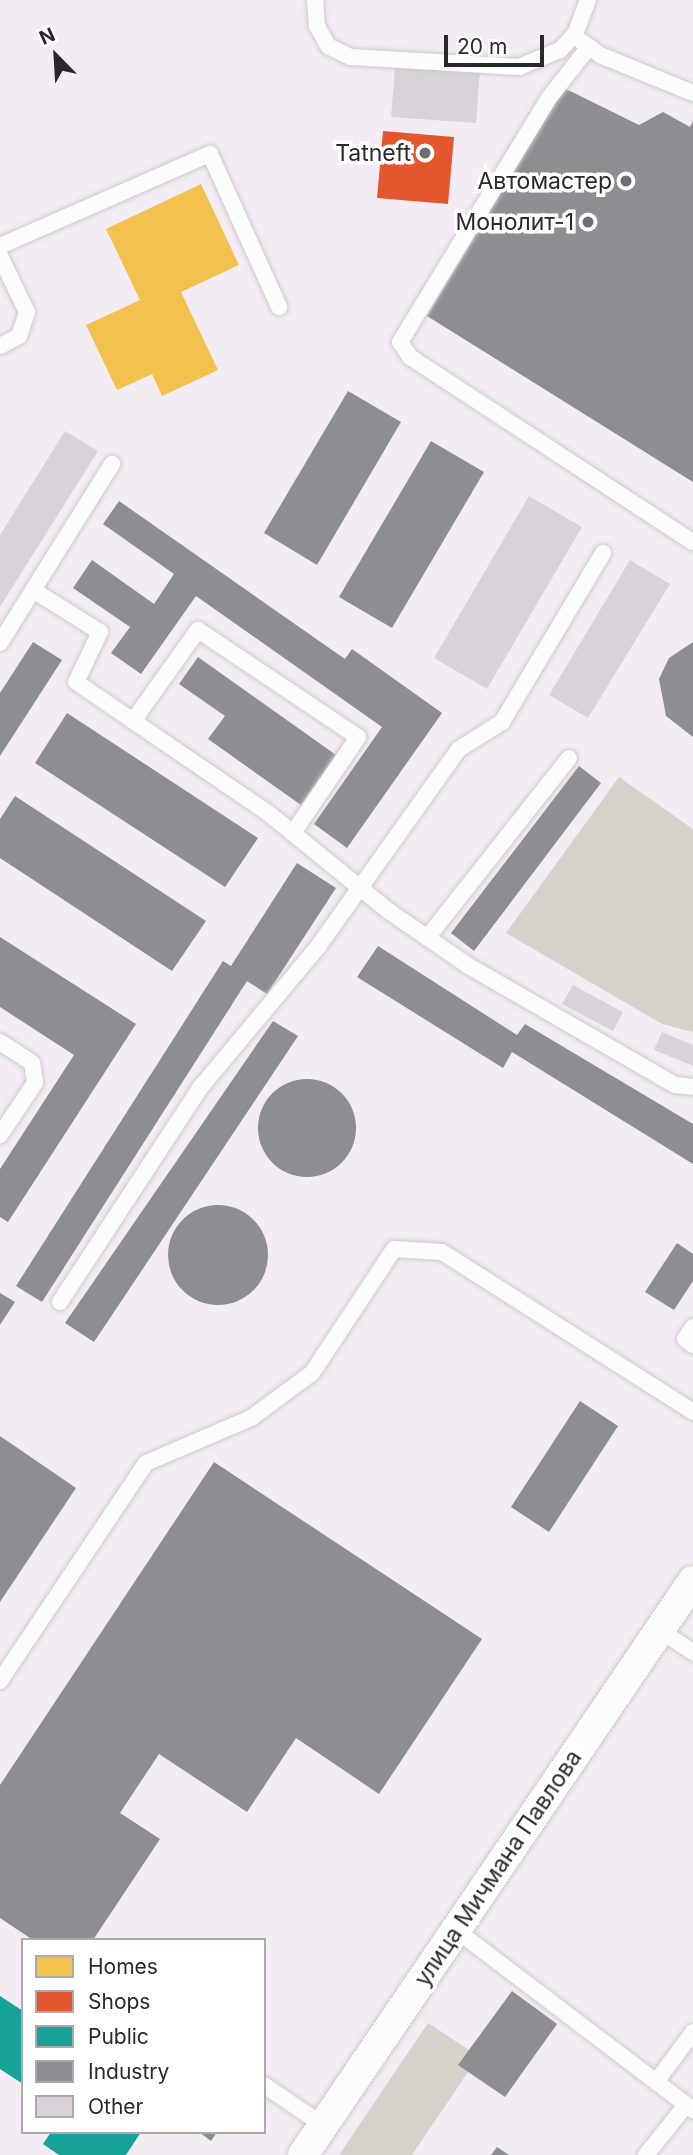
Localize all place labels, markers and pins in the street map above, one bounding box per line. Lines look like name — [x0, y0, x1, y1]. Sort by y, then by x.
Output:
place label: Tatneft — [335, 139, 411, 167]
marker: Tatneft — [417, 145, 433, 161]
place label: Автомастер — [477, 167, 612, 195]
marker: Автомастер — [618, 173, 634, 189]
place label: Монолит-1 — [455, 208, 574, 236]
marker: Монолит-1 — [580, 214, 596, 230]

